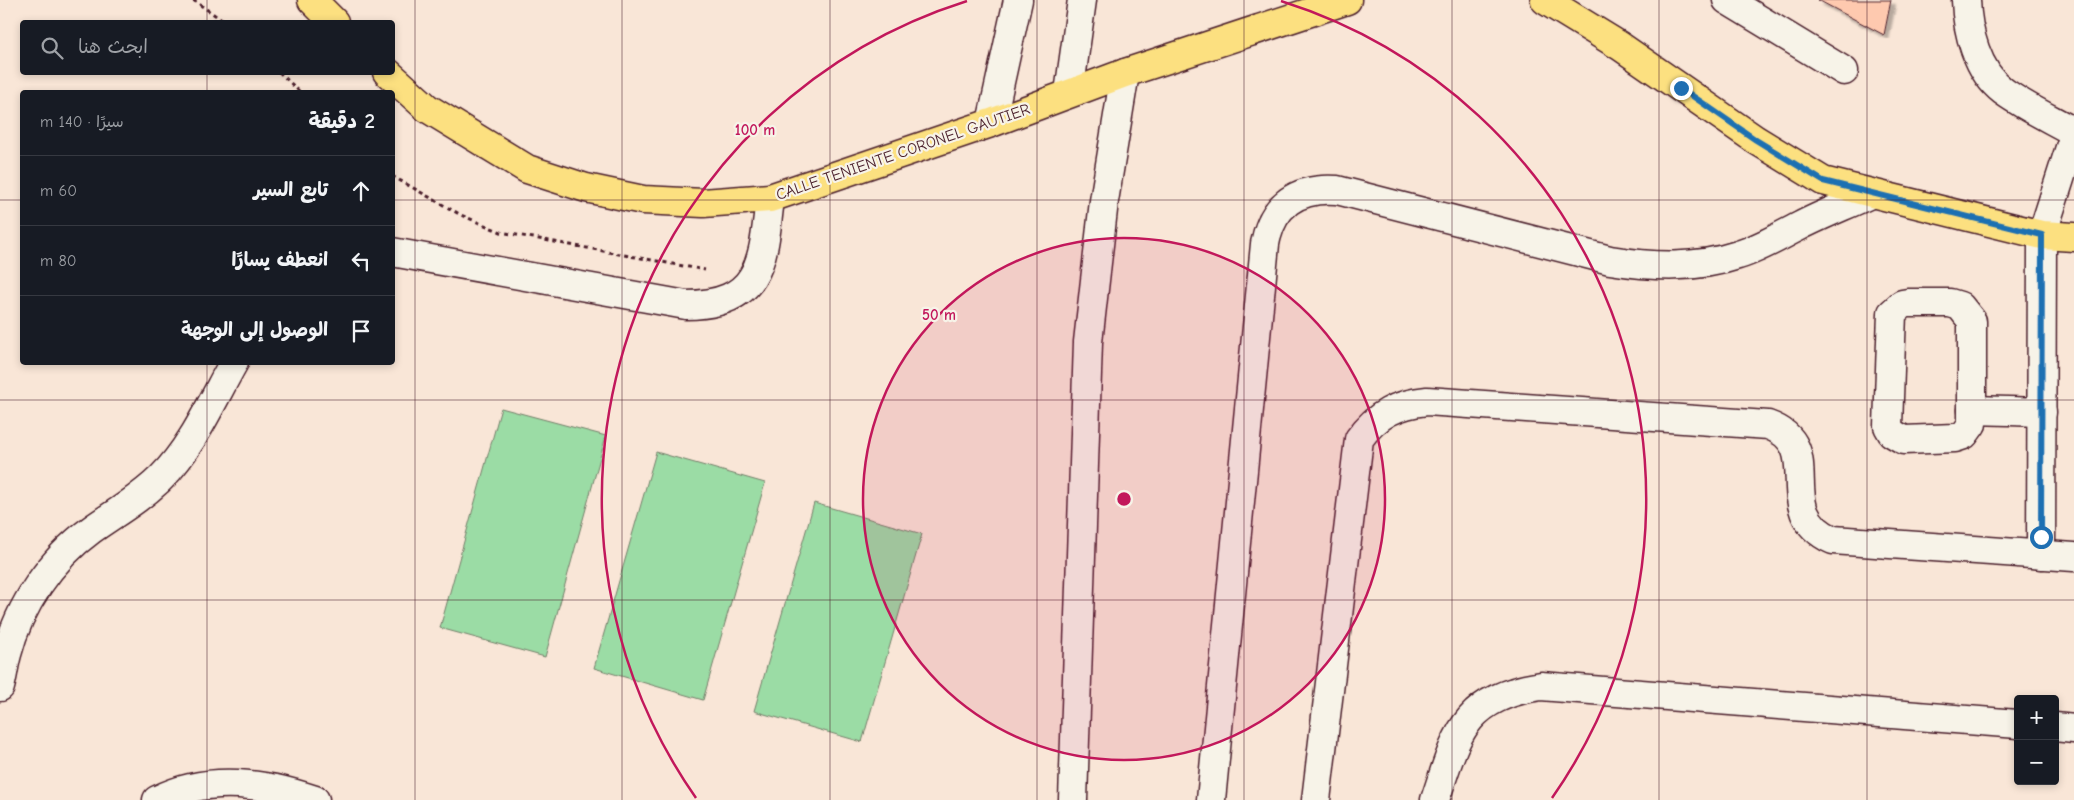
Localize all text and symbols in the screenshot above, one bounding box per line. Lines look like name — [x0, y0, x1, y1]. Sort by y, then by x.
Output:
search box — [20, 20, 395, 75]
icon: search — [38, 34, 66, 62]
text: ابحث هنا — [78, 36, 148, 58]
route end — [1670, 77, 1693, 100]
street label: CALLE TENIENTE CORONEL GAUTIER — [774, 100, 1033, 204]
text: 2 دقيقة — [309, 109, 375, 133]
text: سيرًا · 140 m — [40, 113, 124, 131]
text: 100 m — [735, 121, 775, 139]
icon: ahead — [347, 177, 375, 205]
text: تابع السير — [254, 179, 328, 201]
text: 60 m — [40, 182, 77, 200]
icon: left — [347, 247, 375, 275]
text: انعطف يسارًا — [231, 249, 328, 271]
text: 80 m — [40, 252, 77, 270]
text: 50 m — [922, 306, 956, 324]
icon: arrive — [347, 317, 375, 345]
text: الوصول إلى الوجهة — [181, 319, 328, 341]
centre of rings — [1115, 490, 1133, 508]
route start — [2030, 526, 2053, 549]
map controls — [2014, 695, 2059, 785]
button: + — [2014, 695, 2059, 740]
button: − — [2014, 740, 2059, 785]

